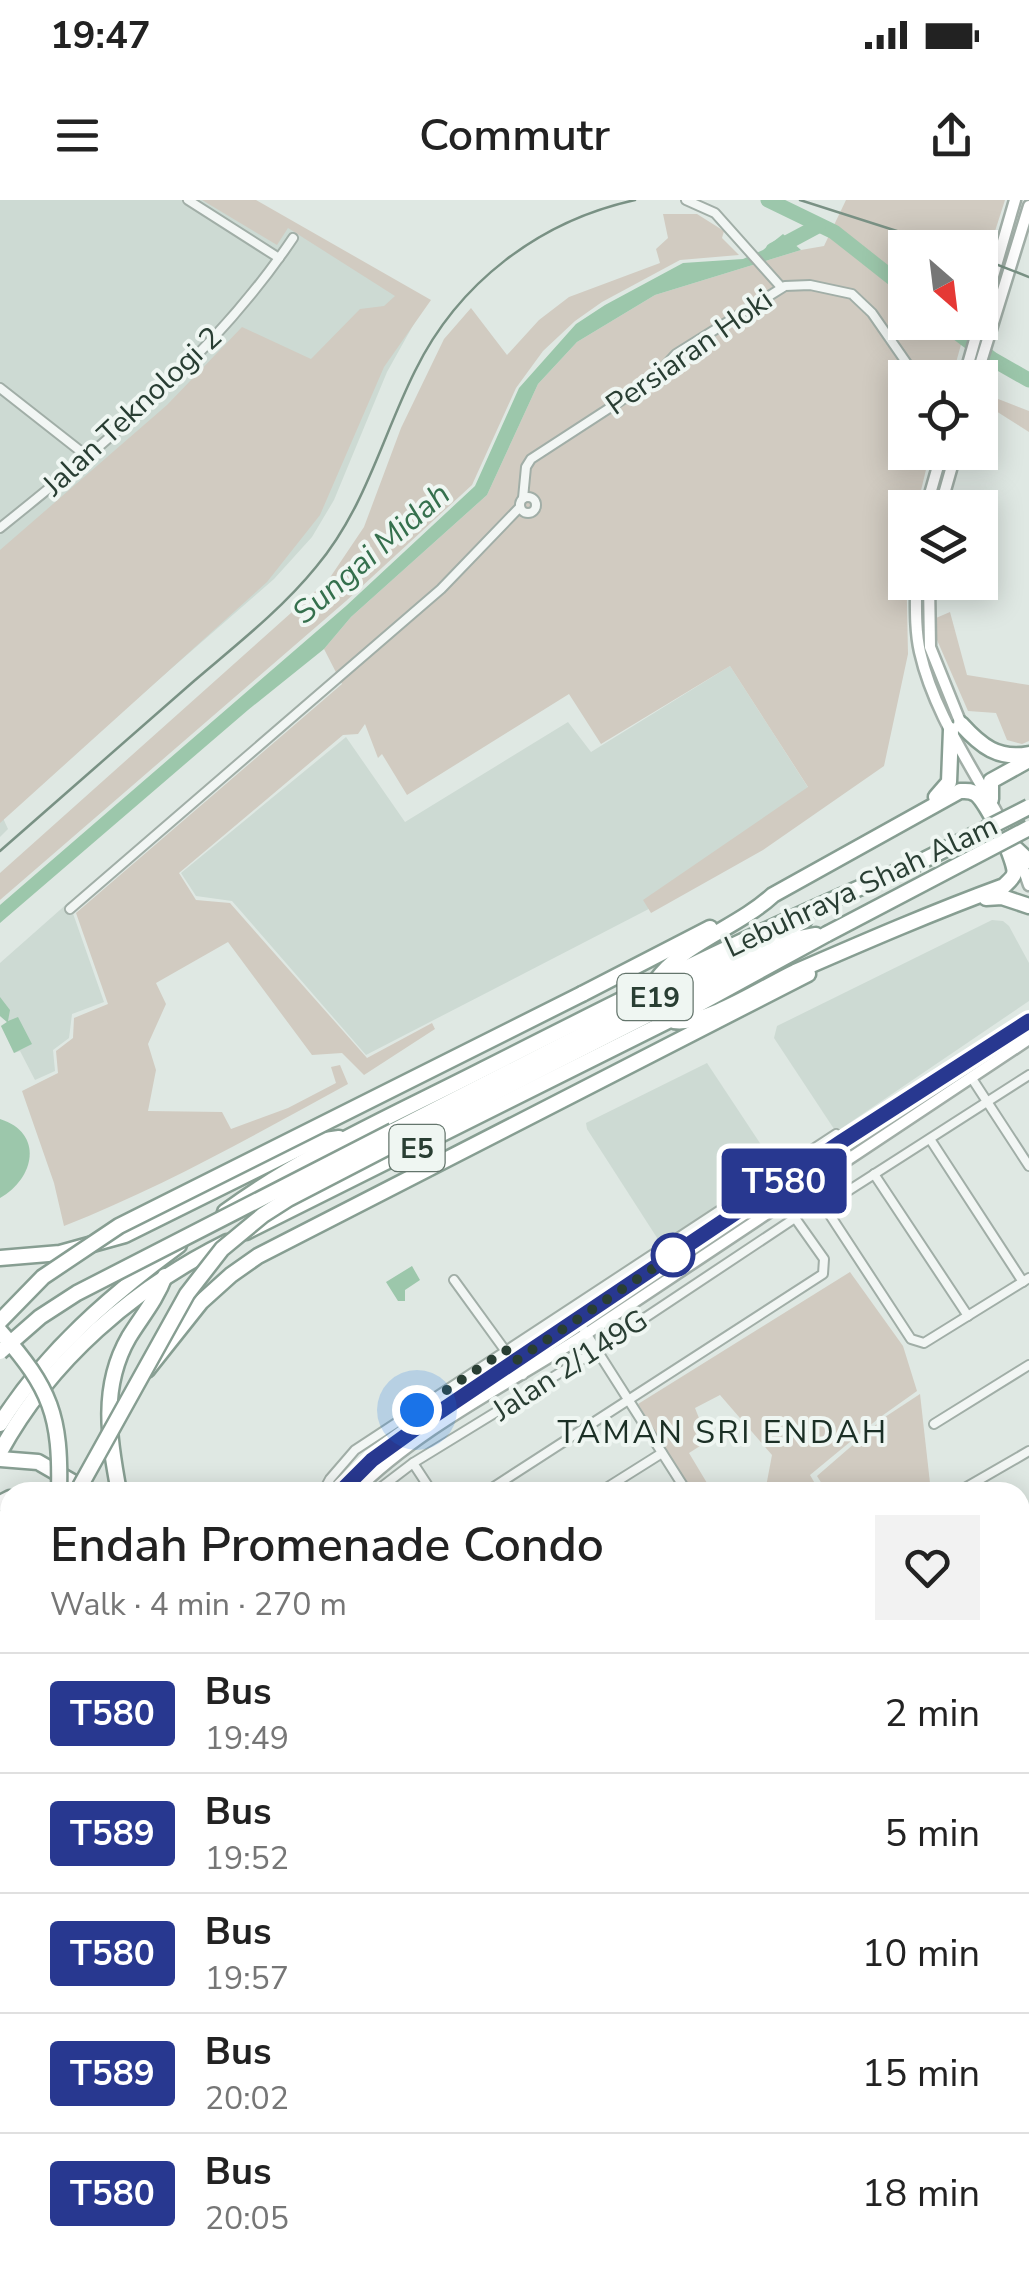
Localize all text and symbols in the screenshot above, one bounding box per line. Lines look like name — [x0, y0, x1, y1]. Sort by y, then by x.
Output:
text: 19:47 — [50, 10, 151, 61]
text: Commutr — [419, 105, 610, 166]
icon: menu — [50, 108, 105, 163]
icon: share — [924, 108, 979, 163]
north arrow — [888, 230, 998, 340]
map controls — [888, 230, 998, 600]
street label: Persiaran Hoki — [598, 280, 781, 425]
street label: Jalan Teknologi 2 — [33, 318, 231, 506]
button: locate — [888, 360, 998, 470]
water label: Sungai Midah — [283, 473, 459, 634]
button: layers — [888, 490, 998, 600]
street label: Lebuhraya Shah Alam — [718, 805, 1004, 968]
road number: E19 — [618, 974, 692, 1020]
road number: E5 — [390, 1125, 444, 1171]
line badge: T580 — [714, 1148, 854, 1214]
text: T580 — [742, 1158, 826, 1205]
unlabelled marker — [652, 1234, 694, 1276]
street label: Jalan 2/149G — [484, 1300, 656, 1431]
your location — [392, 1385, 442, 1435]
district label: TAMAN SRI ENDAH — [557, 1411, 889, 1454]
text: Endah Promenade Condo — [50, 1512, 604, 1578]
button: heart — [875, 1515, 980, 1620]
text: Walk · 4 min · 270 m — [50, 1583, 347, 1626]
text: Bus — [205, 1666, 271, 1717]
text: 2 min — [885, 1688, 980, 1739]
text: T580 — [70, 1690, 155, 1737]
text: 19:49 — [205, 1717, 289, 1760]
text: Bus — [205, 1786, 271, 1837]
text: 5 min — [885, 1808, 980, 1859]
text: T589 — [70, 1810, 155, 1857]
text: 19:52 — [205, 1837, 289, 1880]
text: Bus — [205, 1906, 271, 1957]
text: 10 min — [862, 1928, 980, 1979]
text: T580 — [70, 1930, 155, 1977]
text: 19:57 — [205, 1957, 289, 2000]
text: Bus — [205, 2026, 271, 2077]
text: 15 min — [862, 2048, 980, 2099]
text: T589 — [70, 2050, 155, 2097]
text: 20:02 — [205, 2077, 289, 2120]
text: Bus — [205, 2146, 271, 2197]
text: 18 min — [862, 2168, 980, 2219]
text: T580 — [70, 2170, 155, 2217]
text: 20:05 — [205, 2197, 289, 2240]

